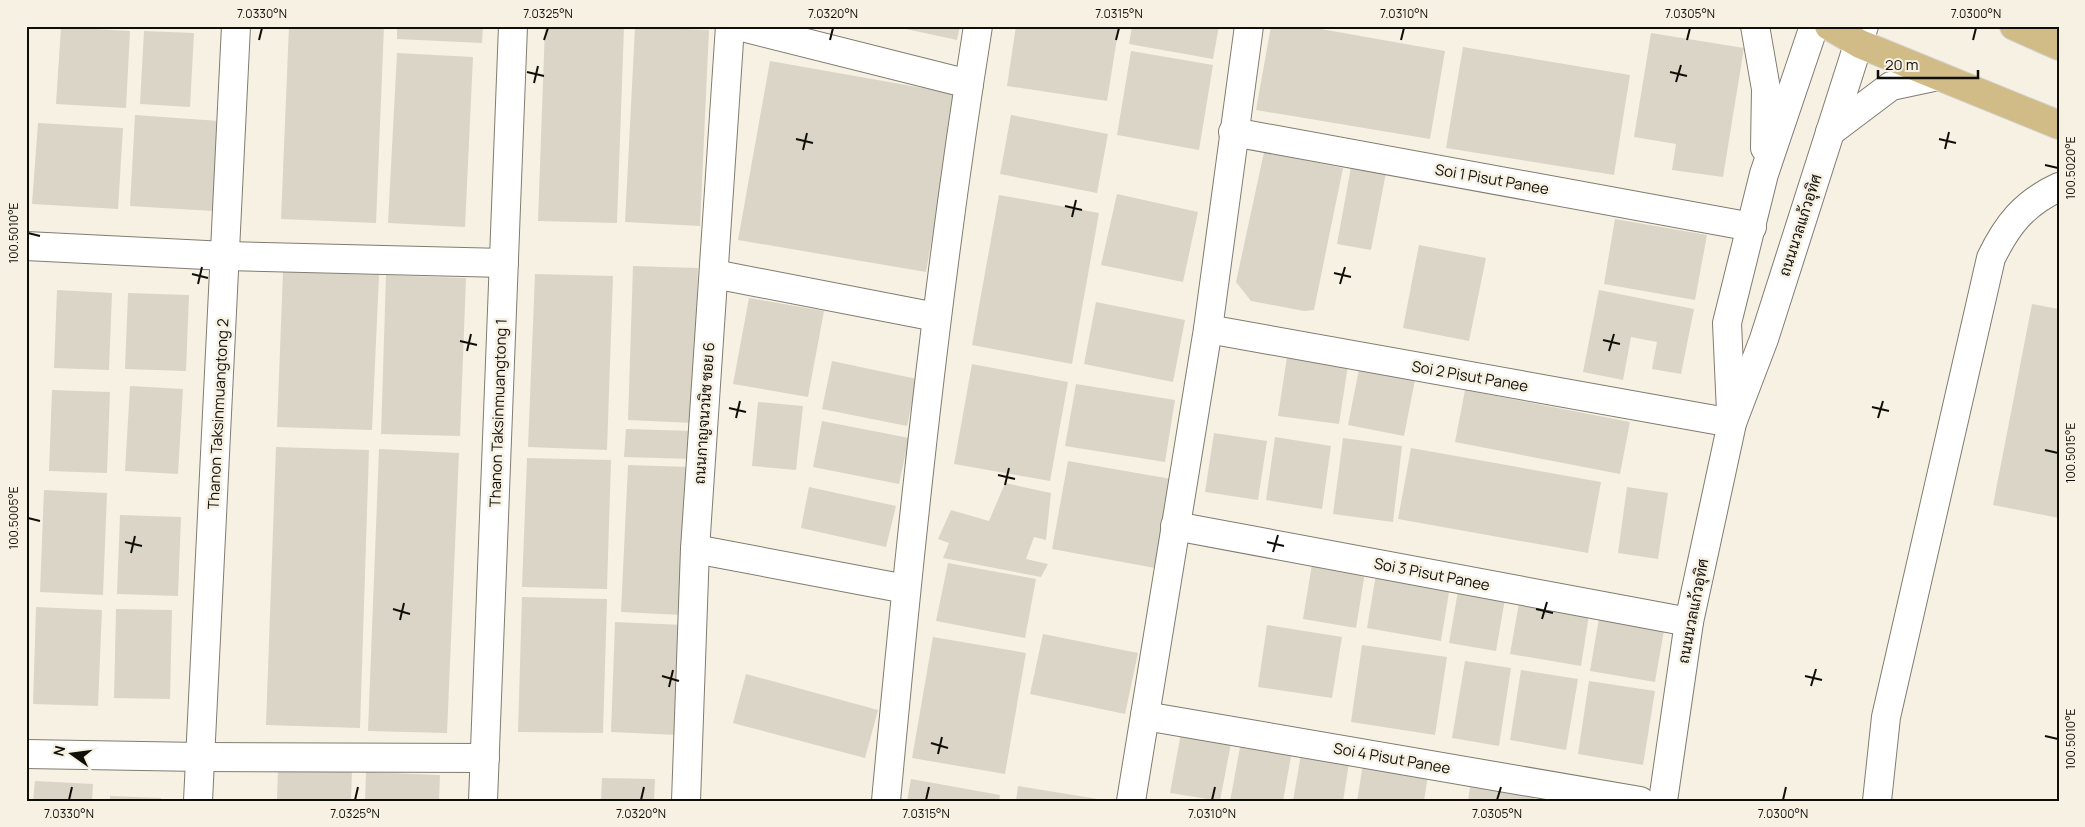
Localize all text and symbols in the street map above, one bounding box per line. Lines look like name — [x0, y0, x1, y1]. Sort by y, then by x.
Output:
text: 7.0330°N — [237, 5, 287, 22]
text: 7.0325°N — [523, 5, 573, 22]
text: 7.0320°N — [808, 5, 858, 22]
text: 7.0315°N — [1095, 5, 1143, 22]
text: 7.0310°N — [1380, 5, 1428, 22]
text: 7.0305°N — [1665, 5, 1715, 22]
text: 7.0300°N — [1951, 5, 2001, 22]
scale bar — [1878, 48, 1978, 80]
text: 20 m — [1885, 54, 1918, 75]
text: 100.5020°E — [2062, 136, 2079, 200]
street label: Soi 1 Pisut Panee — [1433, 159, 1551, 199]
street label: ถนนนวลแก้วอุทิศ — [1774, 171, 1827, 279]
text: 100.5010°E — [5, 202, 22, 263]
street label: Thanon Taksinmuangtong 2 — [203, 318, 233, 510]
street label: Thanon Taksinmuangtong 1 — [484, 318, 512, 508]
street label: ถนนกาญจนวนิช ซอย 6 — [689, 341, 719, 485]
street label: Soi 2 Pisut Panee — [1410, 355, 1530, 397]
text: 100.5015°E — [2062, 423, 2079, 483]
text: 100.5005°E — [5, 486, 22, 550]
street label: Soi 3 Pisut Panee — [1372, 552, 1492, 596]
street label: ถนนนวลแก้วอุทิศ — [1673, 557, 1714, 665]
text: 100.5010°E — [2062, 708, 2079, 769]
north arrow — [48, 730, 98, 780]
street label: Soi 4 Pisut Panee — [1332, 737, 1452, 779]
text: N — [48, 744, 69, 758]
text: 7.0330°N — [44, 805, 94, 822]
text: 7.0325°N — [330, 805, 380, 822]
text: 7.0320°N — [616, 805, 666, 822]
text: 7.0315°N — [902, 805, 950, 822]
text: 7.0310°N — [1188, 805, 1236, 822]
text: 7.0305°N — [1472, 805, 1522, 822]
text: 7.0300°N — [1758, 805, 1808, 822]

